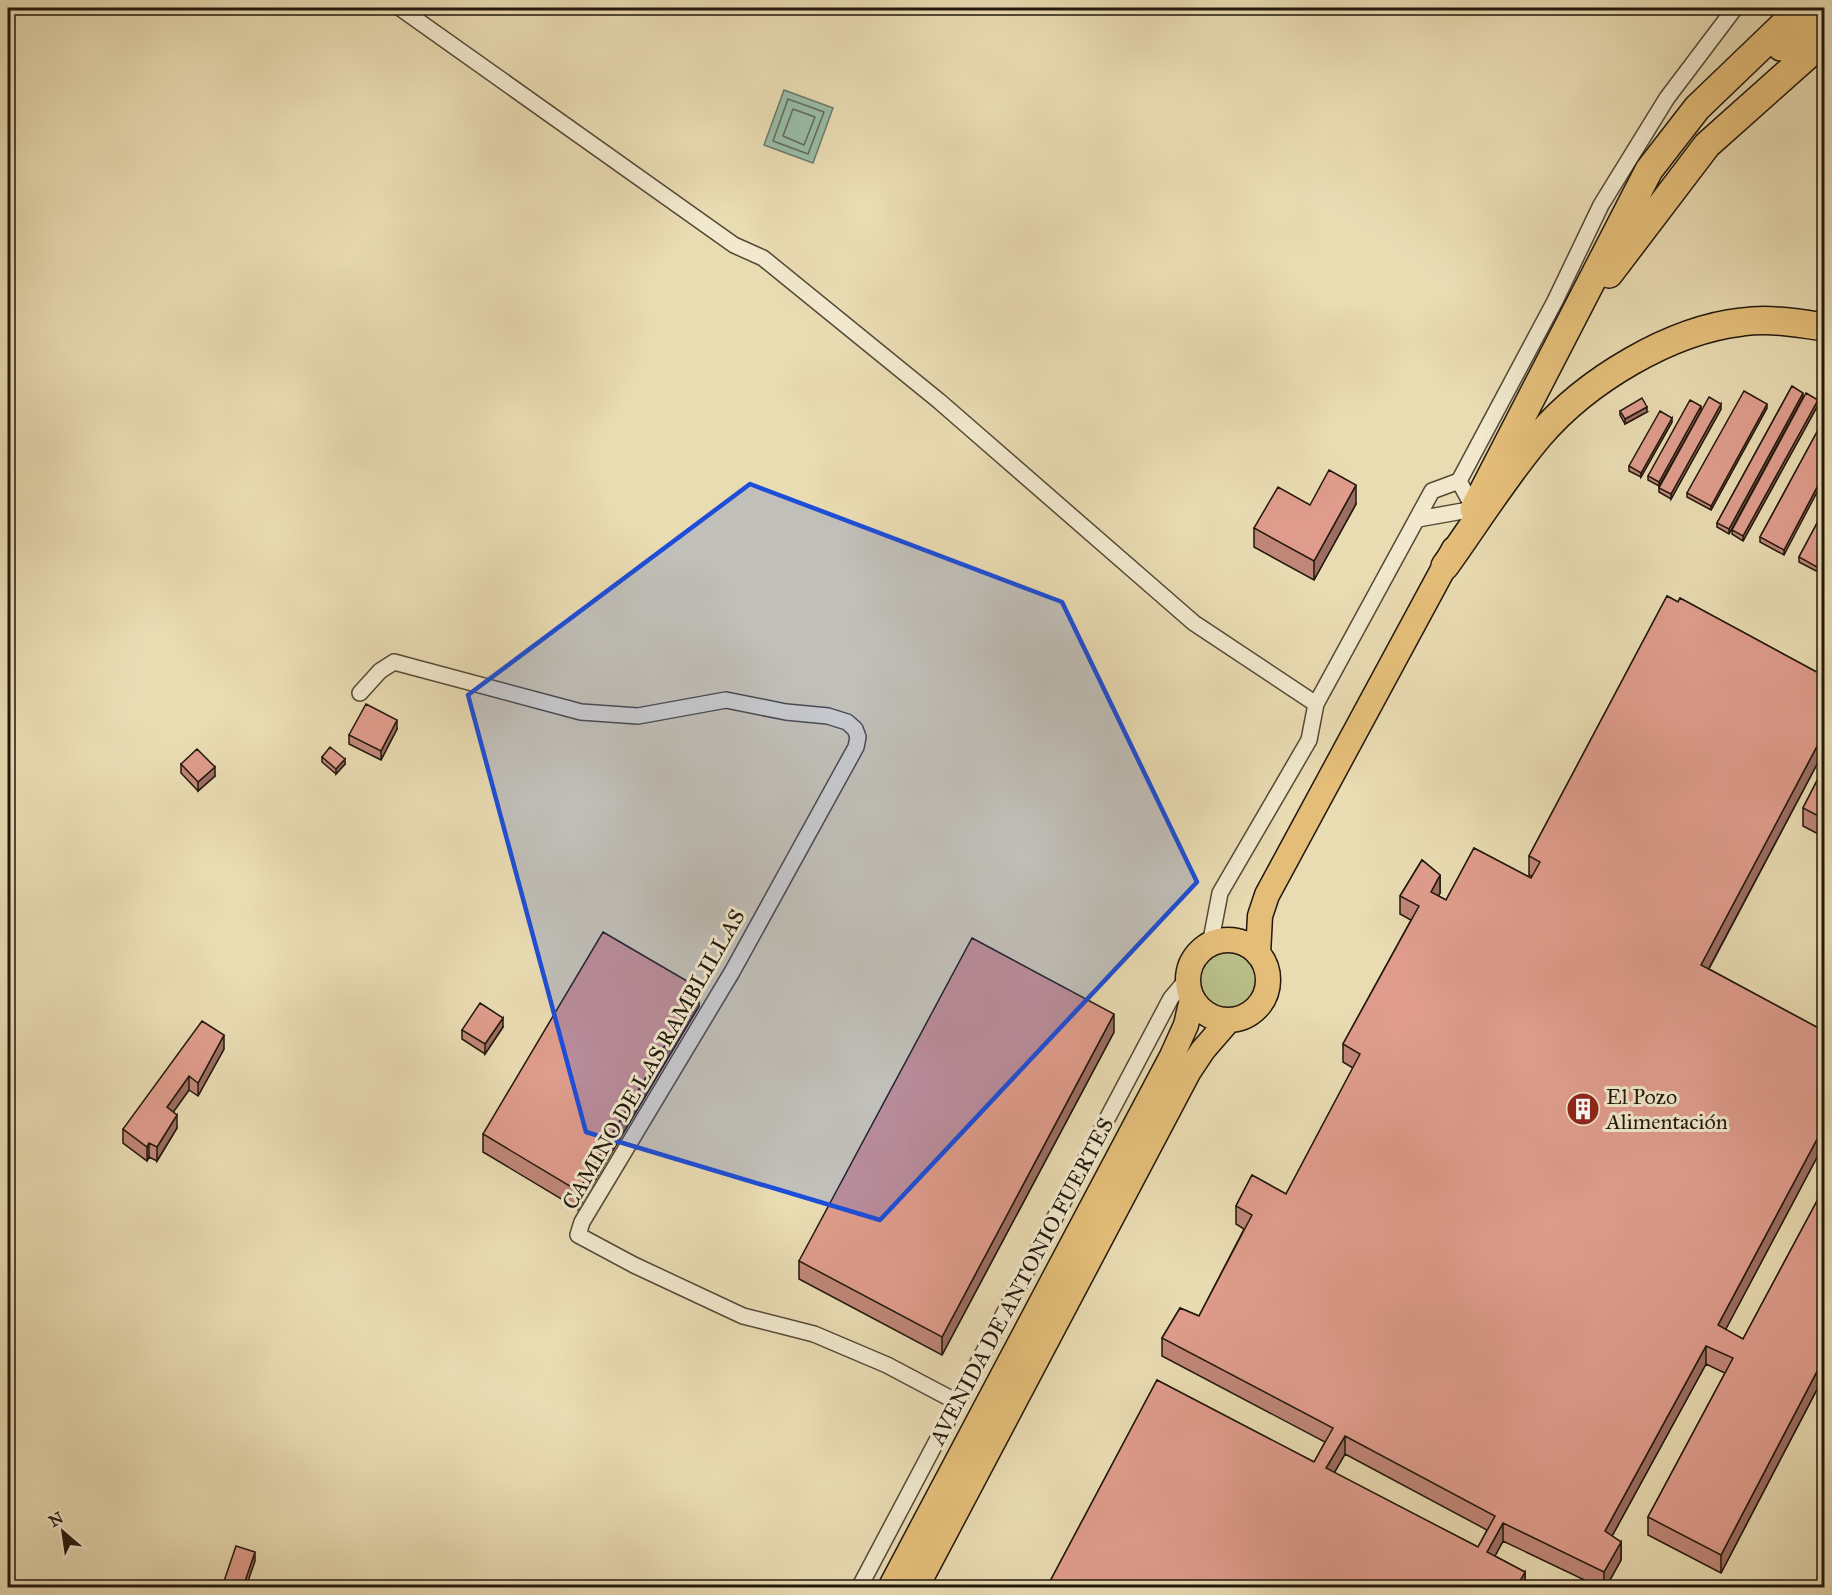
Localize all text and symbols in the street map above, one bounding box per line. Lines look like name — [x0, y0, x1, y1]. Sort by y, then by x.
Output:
street label: CAMINO DE LAS RAMBLILLAS — [556, 904, 751, 1214]
place label: El Pozo Alimentación — [1605, 1083, 1728, 1135]
building icon: El Pozo Alimentación — [1565, 1091, 1601, 1127]
street label: AVENIDA DE ANTONIO FUERTES — [923, 1113, 1119, 1450]
north arrow — [33, 1502, 93, 1562]
text: N — [45, 1508, 67, 1531]

